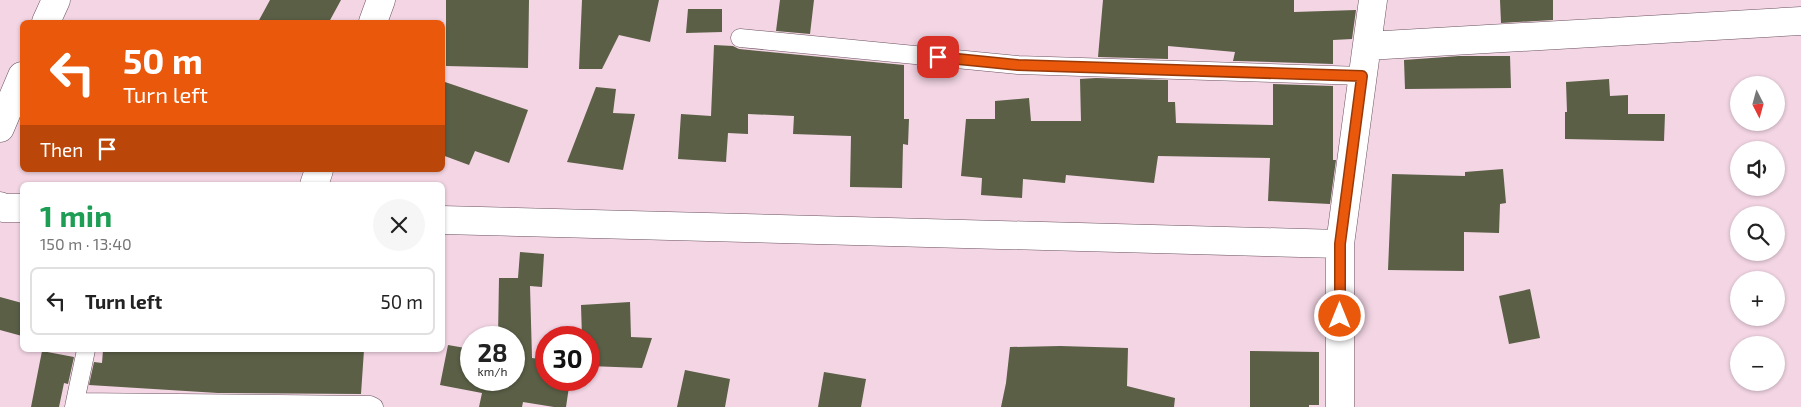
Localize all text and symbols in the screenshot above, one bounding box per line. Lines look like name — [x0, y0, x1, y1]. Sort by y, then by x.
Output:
pin — [917, 36, 959, 78]
text: 50 m — [123, 39, 203, 81]
icon: left — [40, 40, 105, 105]
icon: arrive — [924, 43, 952, 71]
north arrow — [1730, 76, 1785, 131]
map controls — [1730, 76, 1785, 391]
text: Turn left — [123, 81, 208, 107]
icon: arrive — [93, 135, 121, 163]
text: Then — [40, 138, 83, 161]
button: sound — [1730, 141, 1785, 196]
text: 1 min — [40, 197, 112, 233]
button: close — [373, 199, 425, 251]
button: search — [1730, 206, 1785, 261]
text: 150 m · 13:40 — [40, 234, 132, 253]
button: + — [1730, 271, 1785, 326]
icon: left — [42, 287, 70, 315]
position arrow — [1313, 289, 1365, 341]
text: Turn left — [85, 290, 162, 313]
text: 50 m — [380, 290, 423, 313]
speed limit sign: 30 — [535, 326, 600, 391]
button: − — [1730, 336, 1785, 391]
text: 28 — [477, 337, 508, 367]
text: km/h — [478, 364, 507, 378]

